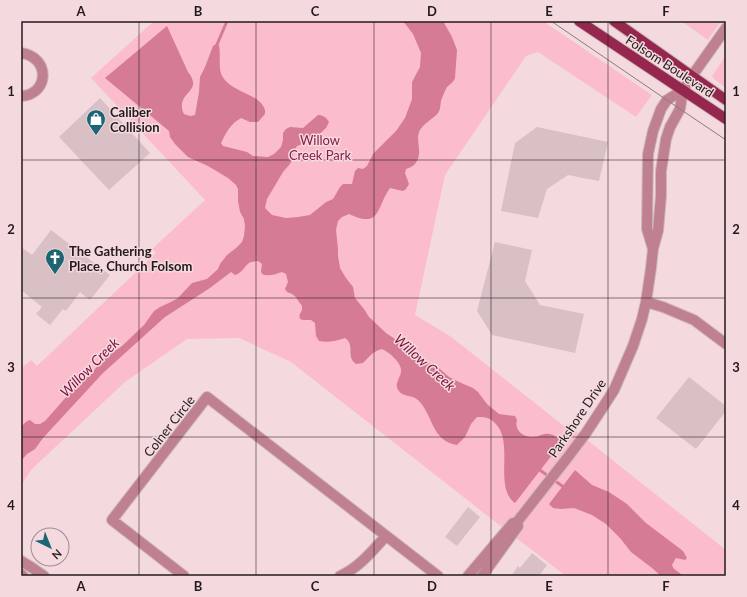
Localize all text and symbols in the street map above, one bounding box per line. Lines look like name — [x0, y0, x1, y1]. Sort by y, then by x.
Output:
text: A — [75, 3, 86, 19]
text: B — [194, 3, 203, 19]
text: C — [311, 3, 320, 19]
text: D — [427, 3, 437, 19]
text: E — [545, 3, 553, 19]
text: F — [662, 3, 670, 19]
street label: Folsom Boulevard — [623, 32, 717, 100]
text: 1 — [7, 83, 15, 99]
text: 1 — [732, 83, 740, 99]
place label: Caliber Collision — [110, 104, 160, 135]
shop icon: Caliber Collision — [85, 108, 107, 136]
park label: Willow Creek Park — [289, 132, 351, 163]
text: 2 — [7, 221, 15, 237]
text: 2 — [732, 221, 740, 237]
place label: The Gathering Place, Church Folsom — [69, 243, 192, 274]
church icon: The Gathering Place, Church Folsom — [44, 247, 66, 275]
water label: Willow Creek — [391, 330, 459, 394]
water label: Willow Creek — [56, 334, 122, 400]
text: 3 — [7, 359, 15, 375]
text: 3 — [732, 359, 740, 375]
street label: Parkshore Drive — [545, 376, 609, 460]
street label: Colner Circle — [140, 392, 198, 460]
text: 4 — [7, 497, 15, 513]
text: 4 — [732, 497, 740, 513]
north arrow — [30, 527, 70, 567]
text: N — [50, 547, 65, 562]
text: A — [75, 578, 86, 594]
text: B — [194, 578, 203, 594]
text: C — [311, 578, 320, 594]
text: D — [427, 578, 437, 594]
text: E — [545, 578, 553, 594]
text: F — [662, 578, 670, 594]

